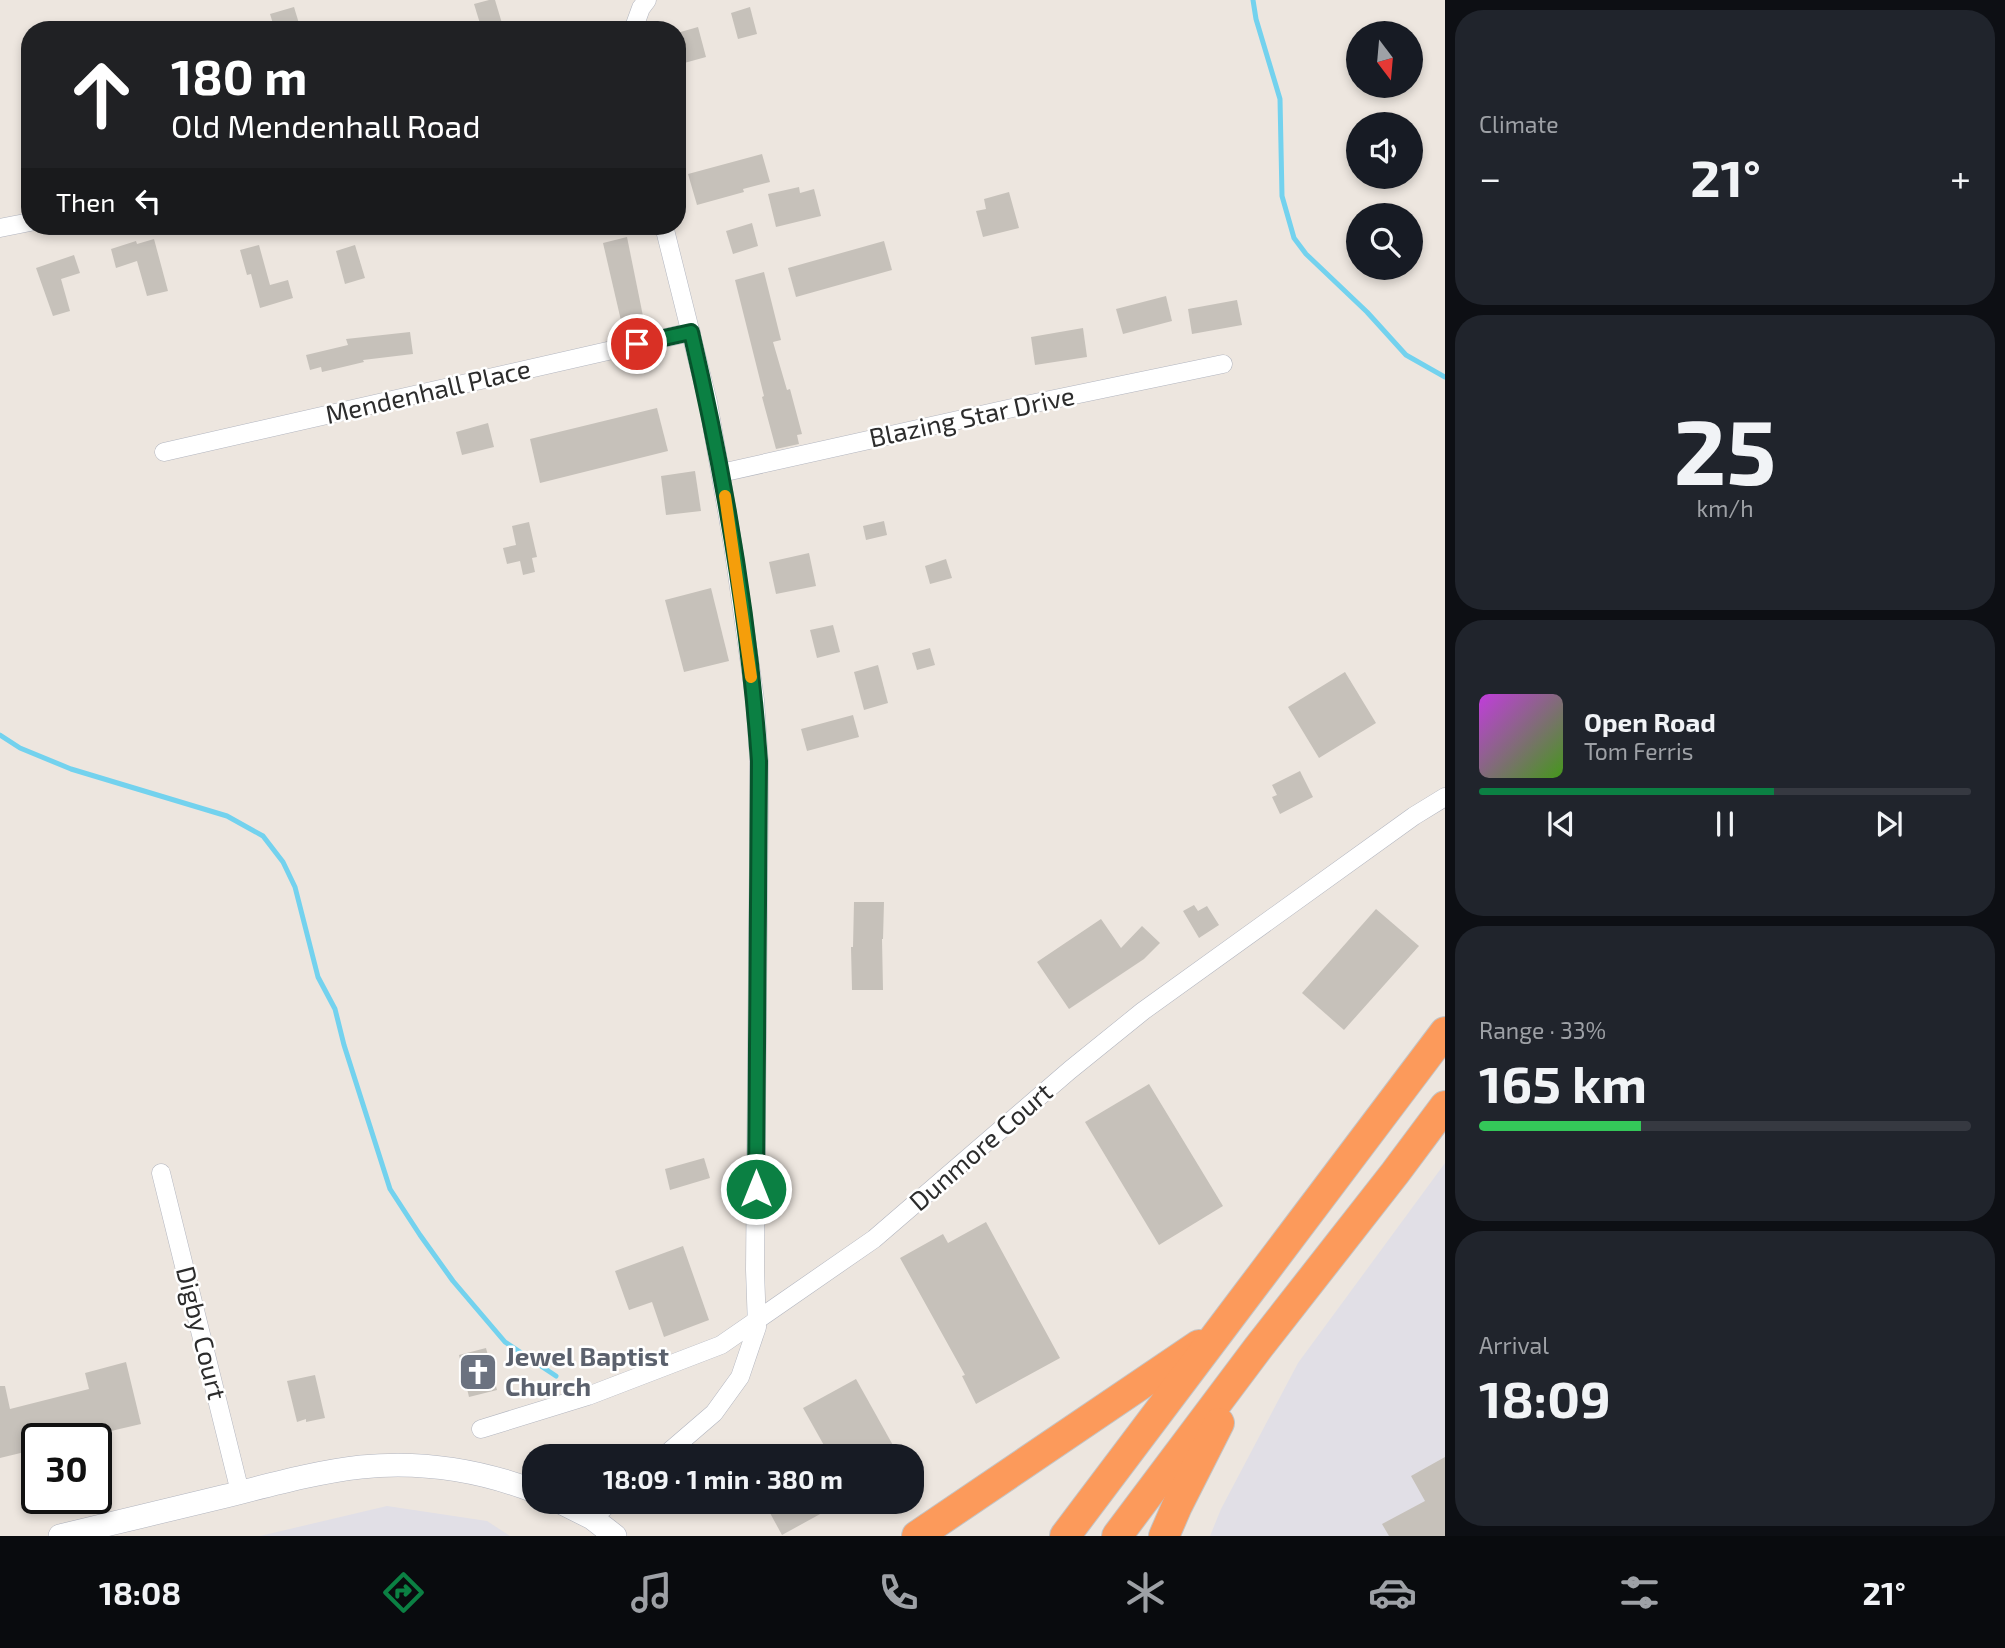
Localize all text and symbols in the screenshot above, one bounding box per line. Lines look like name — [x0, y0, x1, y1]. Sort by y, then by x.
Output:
north arrow — [1346, 21, 1423, 98]
map controls — [1346, 21, 1423, 280]
text: 180 m — [171, 46, 307, 105]
icon: ahead — [56, 49, 147, 140]
text: Old Mendenhall Road — [171, 106, 481, 144]
text: Climate — [1479, 110, 1559, 138]
button: sound — [1346, 112, 1423, 189]
text: 21° — [1690, 145, 1761, 207]
text: − — [1479, 154, 1501, 200]
text: + — [1950, 154, 1971, 200]
icon: left — [129, 182, 167, 220]
text: Then — [56, 186, 115, 217]
button: search — [1346, 203, 1423, 280]
pin — [607, 314, 667, 374]
icon: arrive — [618, 325, 656, 363]
street label: Mendenhall Place — [322, 352, 533, 429]
street label: Blazing Star Drive — [866, 379, 1077, 452]
text: 25 — [1673, 394, 1777, 503]
text: km/h — [1696, 494, 1754, 522]
text: Open Road — [1584, 706, 1716, 737]
text: Tom Ferris — [1584, 737, 1693, 765]
icon: previous — [1542, 805, 1580, 843]
icon: pause — [1706, 805, 1744, 843]
icon: next — [1870, 805, 1908, 843]
text: Range · 33% — [1479, 1016, 1606, 1044]
text: 165 km — [1479, 1051, 1647, 1113]
street label: Dunmore Court — [902, 1075, 1058, 1216]
position arrow — [719, 1152, 793, 1226]
street label: Digby Court — [171, 1263, 234, 1403]
text: Arrival — [1479, 1331, 1549, 1359]
place label: Jewel Baptist Church — [505, 1340, 669, 1401]
church icon: Jewel Baptist Church — [457, 1351, 499, 1393]
text: 18:09 — [1479, 1366, 1611, 1428]
speed limit sign: 30 — [21, 1423, 112, 1514]
text: 18:09 · 1 min · 380 m — [603, 1463, 843, 1494]
icon: directions — [379, 1568, 428, 1617]
icon: music — [627, 1568, 676, 1617]
icon: phone — [874, 1568, 923, 1617]
icon: climate — [1121, 1568, 1170, 1617]
icon: car — [1368, 1568, 1417, 1617]
icon: filters — [1615, 1568, 1664, 1617]
text: 18:08 — [99, 1573, 181, 1611]
text: 21° — [1862, 1573, 1906, 1611]

